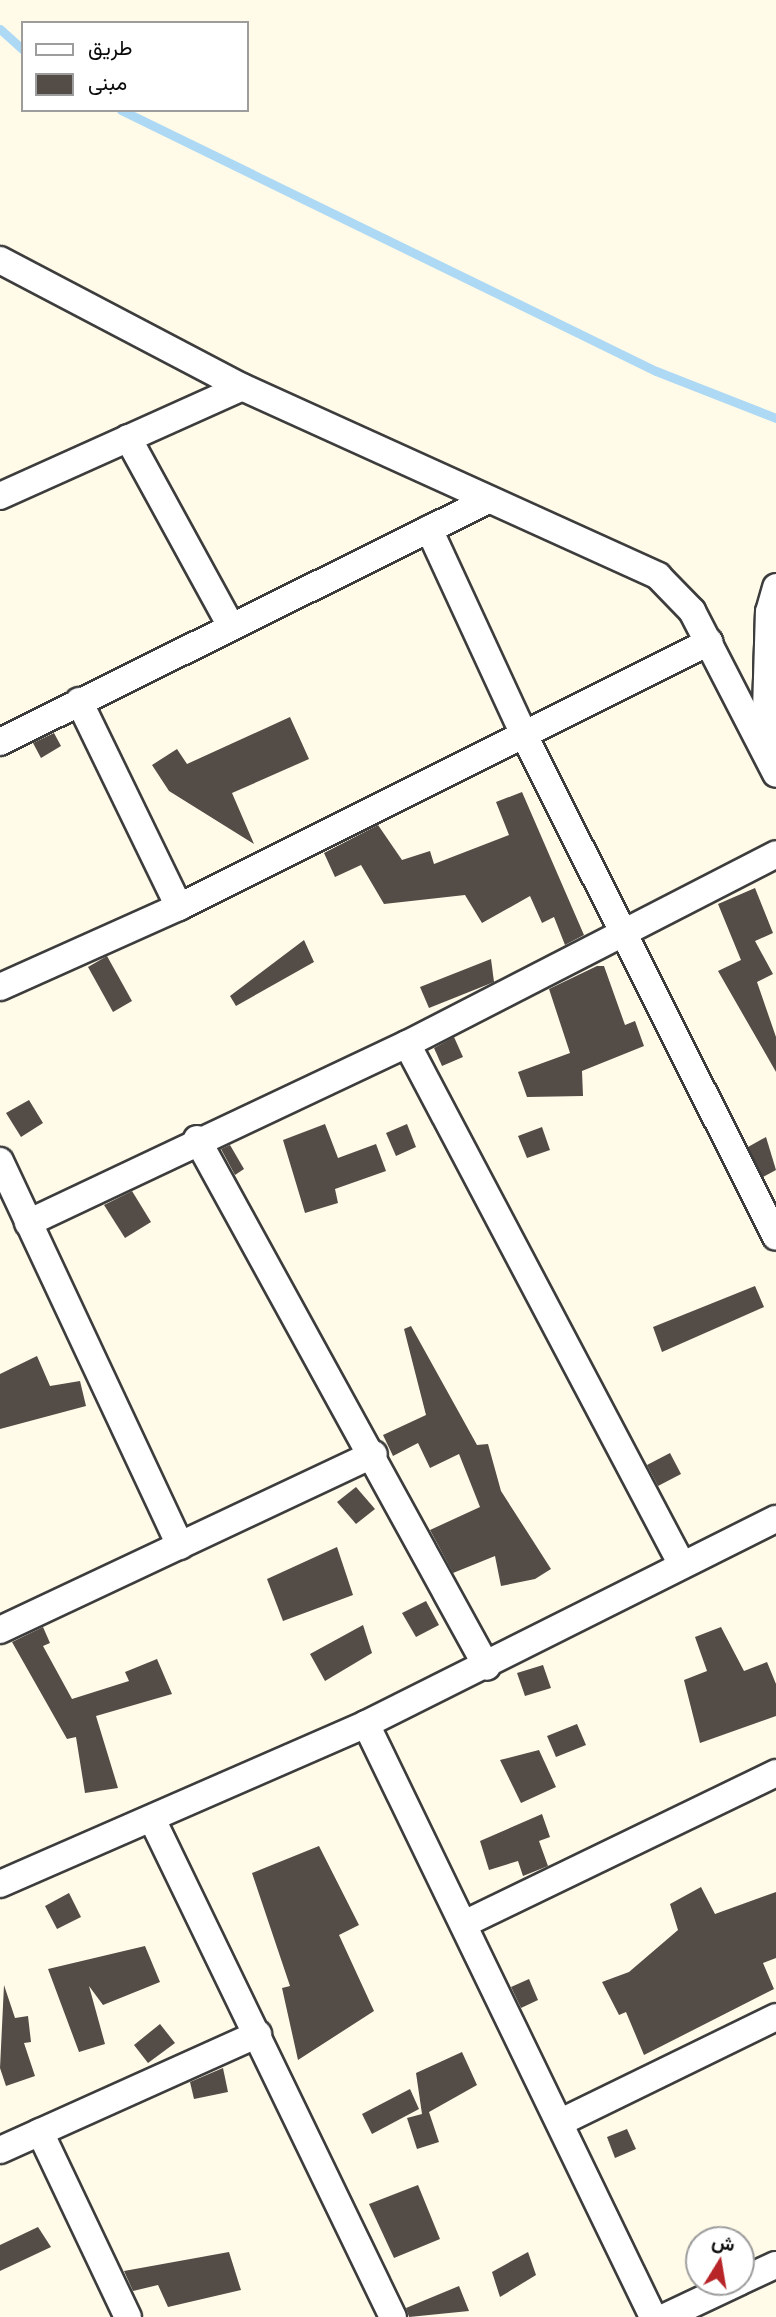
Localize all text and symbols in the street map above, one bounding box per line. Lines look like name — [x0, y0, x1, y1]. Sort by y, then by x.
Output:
legend — [21, 21, 248, 112]
text: طريق — [88, 33, 133, 61]
text: مبنى — [88, 68, 127, 96]
north arrow — [685, 2226, 755, 2296]
text: ش — [710, 2227, 737, 2256]

